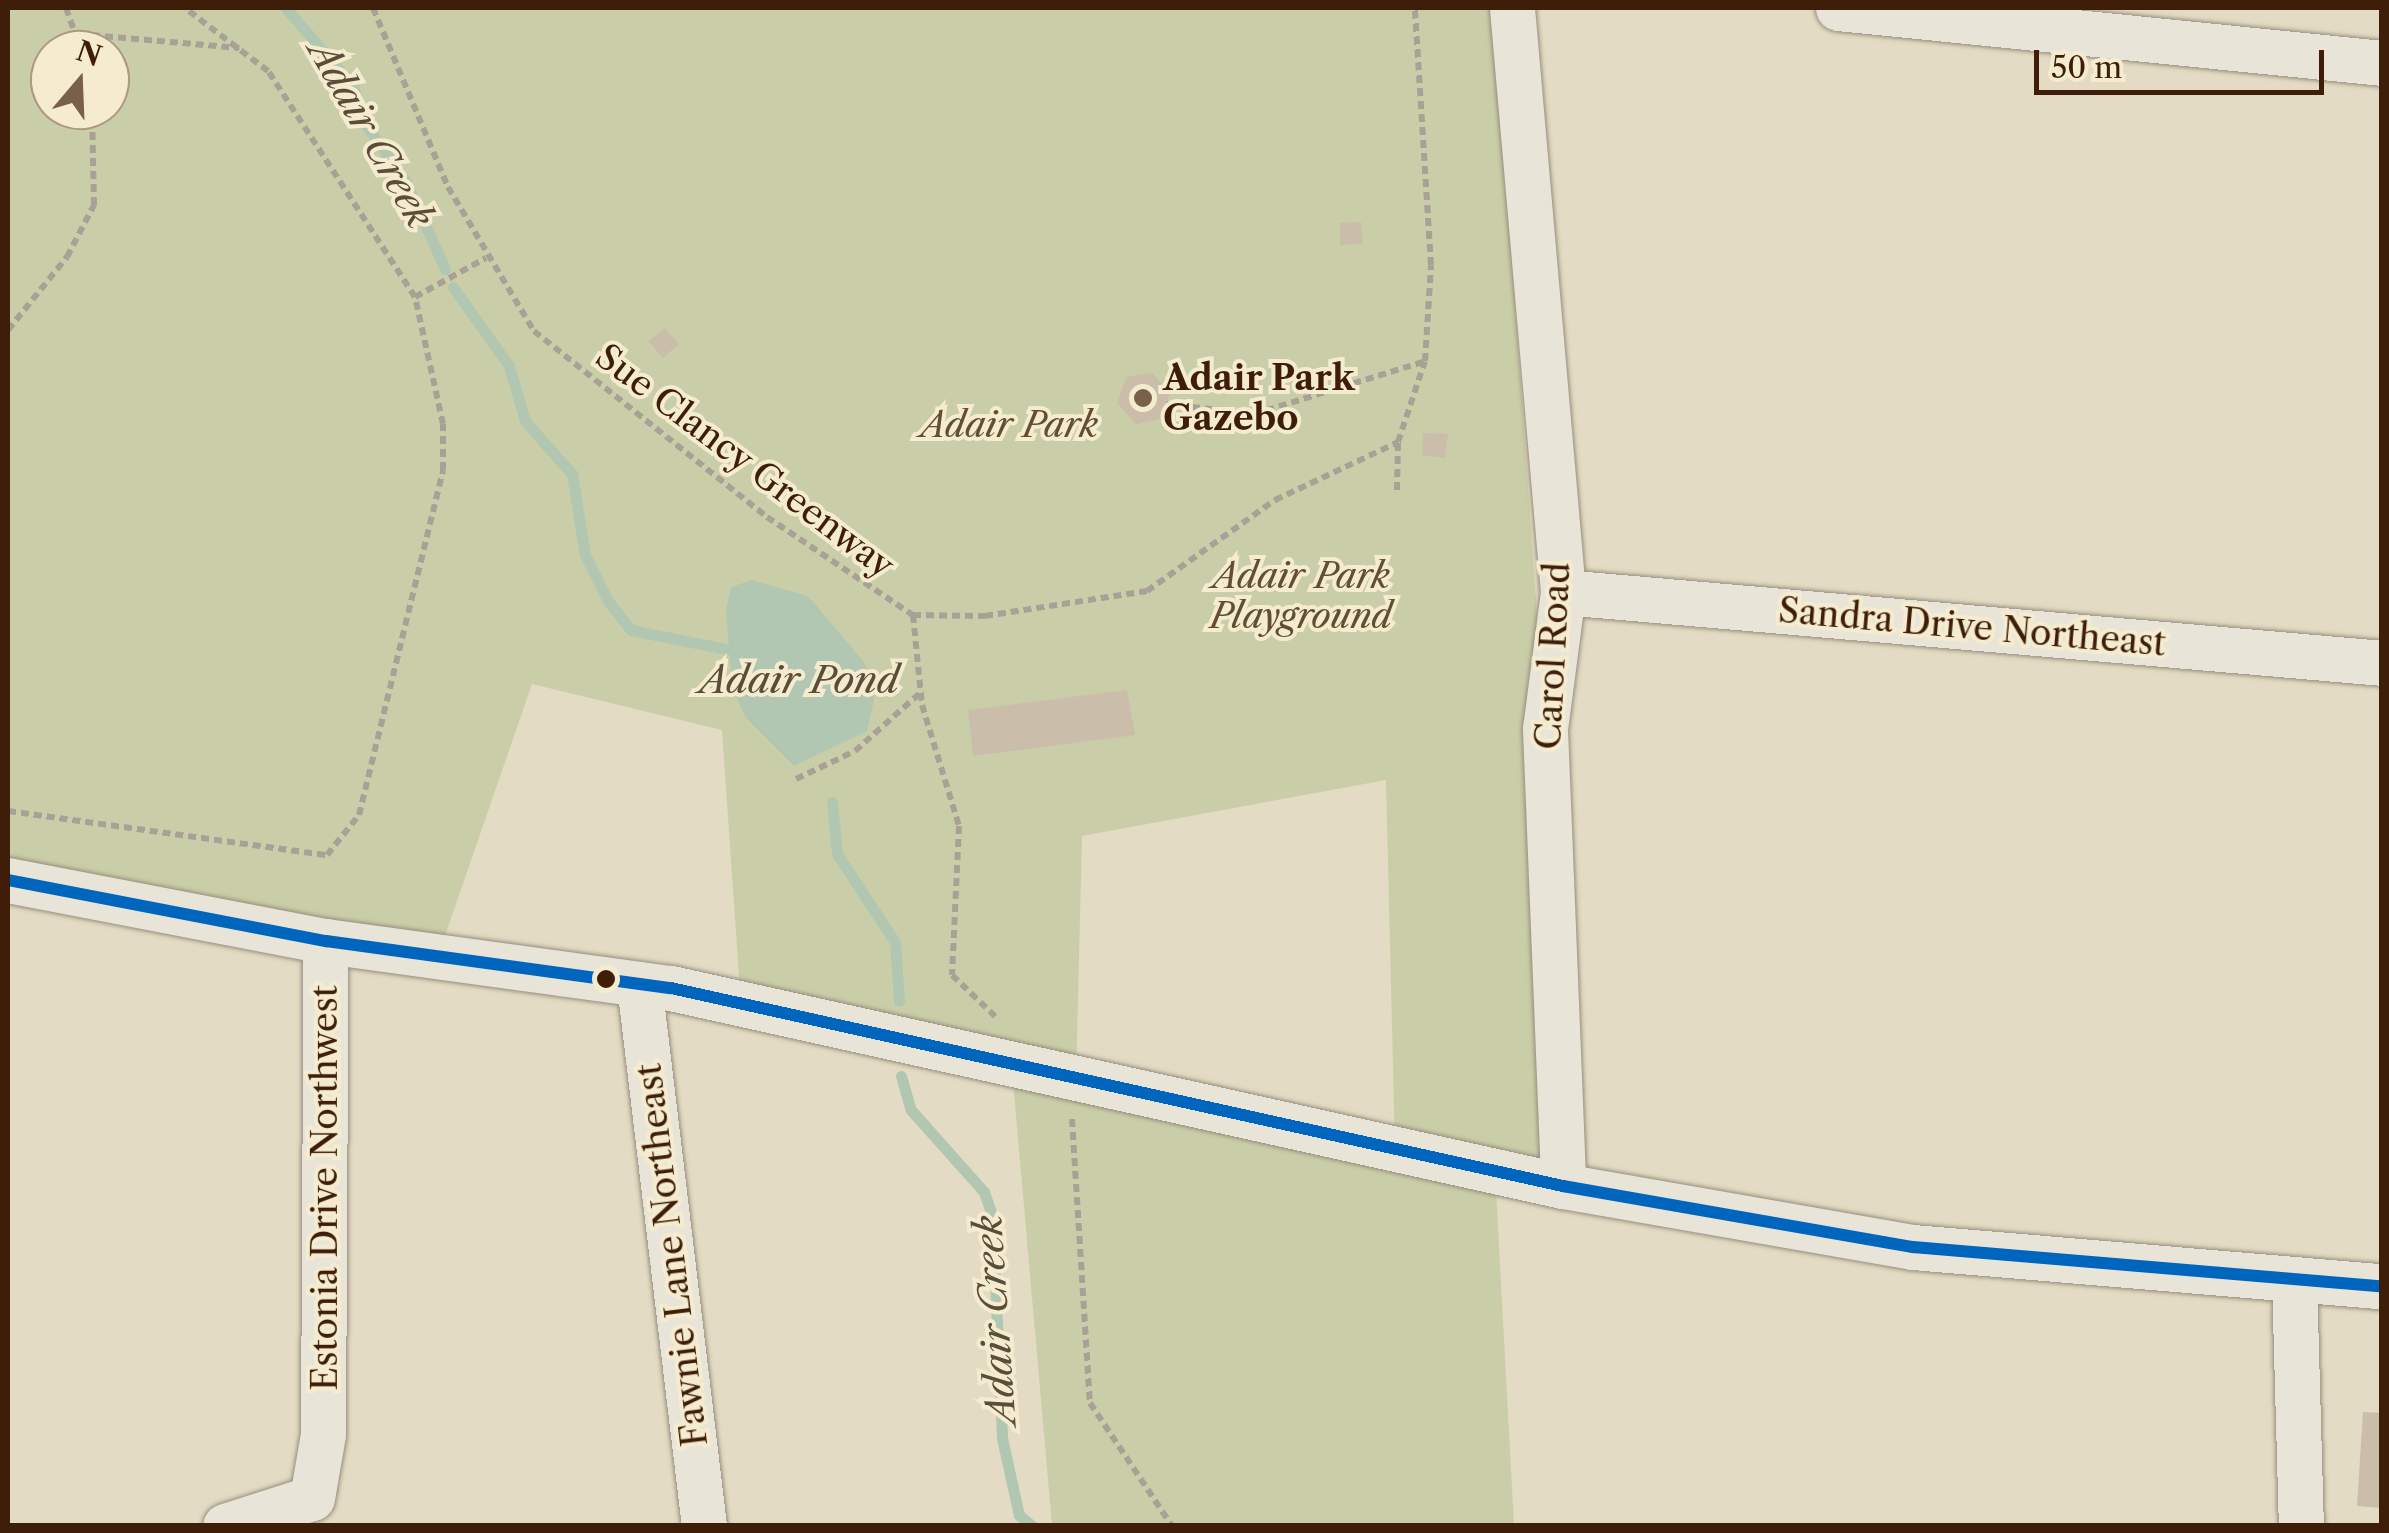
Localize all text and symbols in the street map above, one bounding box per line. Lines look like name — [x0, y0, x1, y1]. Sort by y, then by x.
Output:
north arrow — [30, 30, 130, 130]
scale bar — [2039, 30, 2329, 92]
water label: Adair Creek — [299, 32, 443, 236]
text: N — [72, 33, 106, 74]
text: 50 m — [2051, 49, 2122, 86]
street label: Sue Clancy Greenway — [587, 335, 903, 587]
place label: Adair Park Gazebo — [1163, 357, 1355, 439]
marker: Adair Park Gazebo — [1132, 387, 1154, 409]
park label: Adair Park — [920, 404, 1098, 446]
park label: Adair Park Playground — [1210, 555, 1392, 637]
street label: Carol Road — [1527, 561, 1579, 751]
street label: Sandra Drive Northeast — [1776, 589, 2168, 665]
water label: Adair Pond — [699, 657, 899, 703]
unlabelled marker — [596, 969, 616, 989]
street label: Estonia Drive Northwest — [304, 985, 346, 1391]
street label: Fawnie Lane Northeast — [628, 1061, 716, 1449]
water label: Adair Creek — [965, 1214, 1025, 1426]

